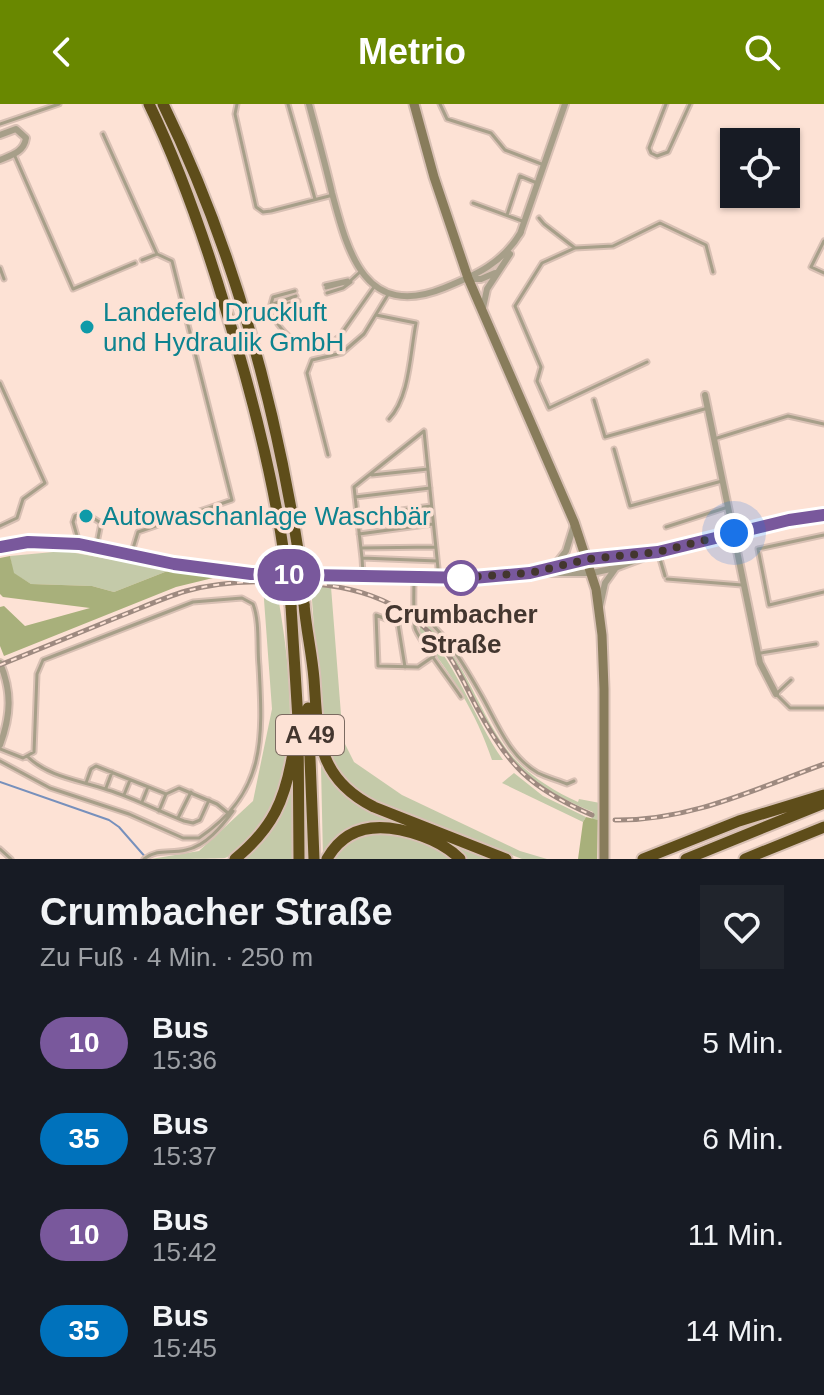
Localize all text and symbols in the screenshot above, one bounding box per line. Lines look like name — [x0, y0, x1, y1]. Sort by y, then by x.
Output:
icon: back — [40, 30, 84, 74]
icon: search — [740, 30, 784, 74]
text: Metrio — [358, 31, 466, 72]
map controls — [720, 128, 800, 208]
button: locate — [720, 128, 800, 208]
place label: Landefeld Druckluft und Hydraulik GmbH — [103, 297, 344, 357]
marker: Landefeld Druckluft und Hydraulik GmbH — [78, 318, 96, 336]
place label: Autowaschanlage Waschbär — [102, 501, 431, 531]
marker: Autowaschanlage Waschbär — [77, 507, 95, 525]
your location — [714, 513, 754, 553]
line badge: 10 — [253, 549, 325, 601]
text: 10 — [273, 559, 305, 590]
marker: Crumbacher Straße — [444, 561, 478, 595]
place label: Crumbacher Straße — [384, 599, 538, 659]
road number: A 49 — [276, 715, 344, 755]
button: heart — [700, 885, 784, 969]
text: Crumbacher Straße — [40, 891, 393, 933]
text: Zu Fuß · 4 Min. · 250 m — [40, 942, 313, 972]
text: Bus — [152, 1011, 209, 1044]
text: 5 Min. — [702, 1026, 784, 1059]
text: 10 — [68, 1027, 100, 1058]
text: 15:36 — [152, 1045, 217, 1075]
text: Bus — [152, 1107, 209, 1140]
text: 6 Min. — [702, 1122, 784, 1155]
text: 35 — [68, 1123, 100, 1154]
text: 15:37 — [152, 1141, 217, 1171]
text: Bus — [152, 1203, 209, 1236]
text: 11 Min. — [688, 1218, 784, 1251]
text: 10 — [68, 1219, 100, 1250]
text: 15:42 — [152, 1237, 217, 1267]
text: Bus — [152, 1299, 209, 1332]
text: 14 Min. — [686, 1314, 784, 1347]
text: 35 — [68, 1315, 100, 1346]
text: 15:45 — [152, 1333, 217, 1363]

